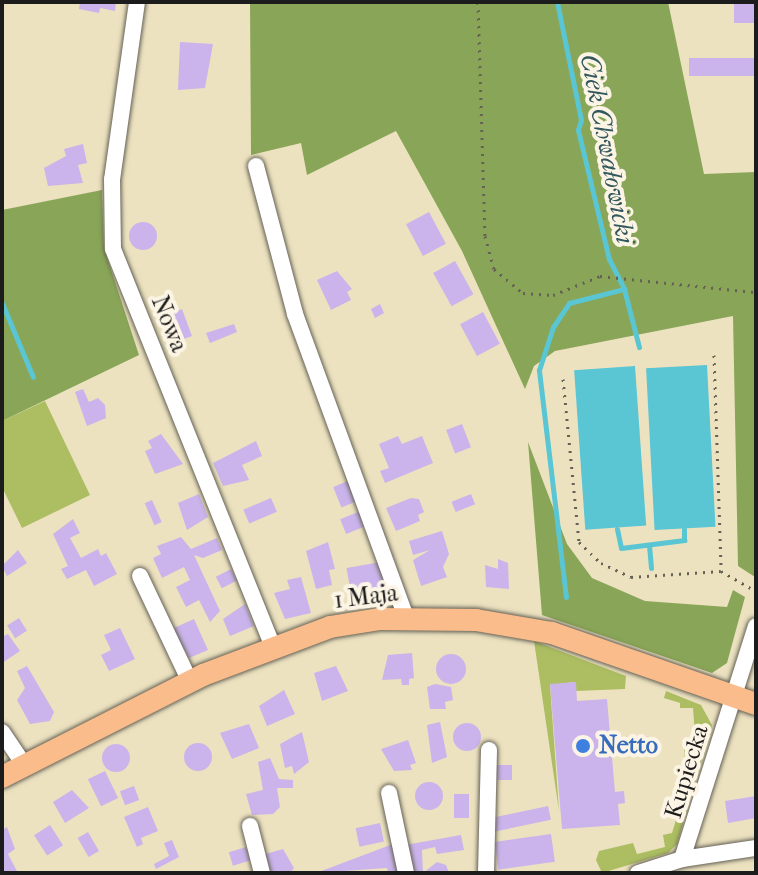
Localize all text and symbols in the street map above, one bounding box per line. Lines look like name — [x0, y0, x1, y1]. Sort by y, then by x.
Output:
water label: Ciek Chwałowicki — [573, 51, 641, 247]
street label: Nowa — [145, 292, 193, 356]
street label: 1 Maja — [332, 579, 400, 615]
street label: Kupiecka — [659, 722, 715, 822]
place label: Netto — [599, 732, 658, 760]
marker: Netto — [574, 737, 592, 755]

